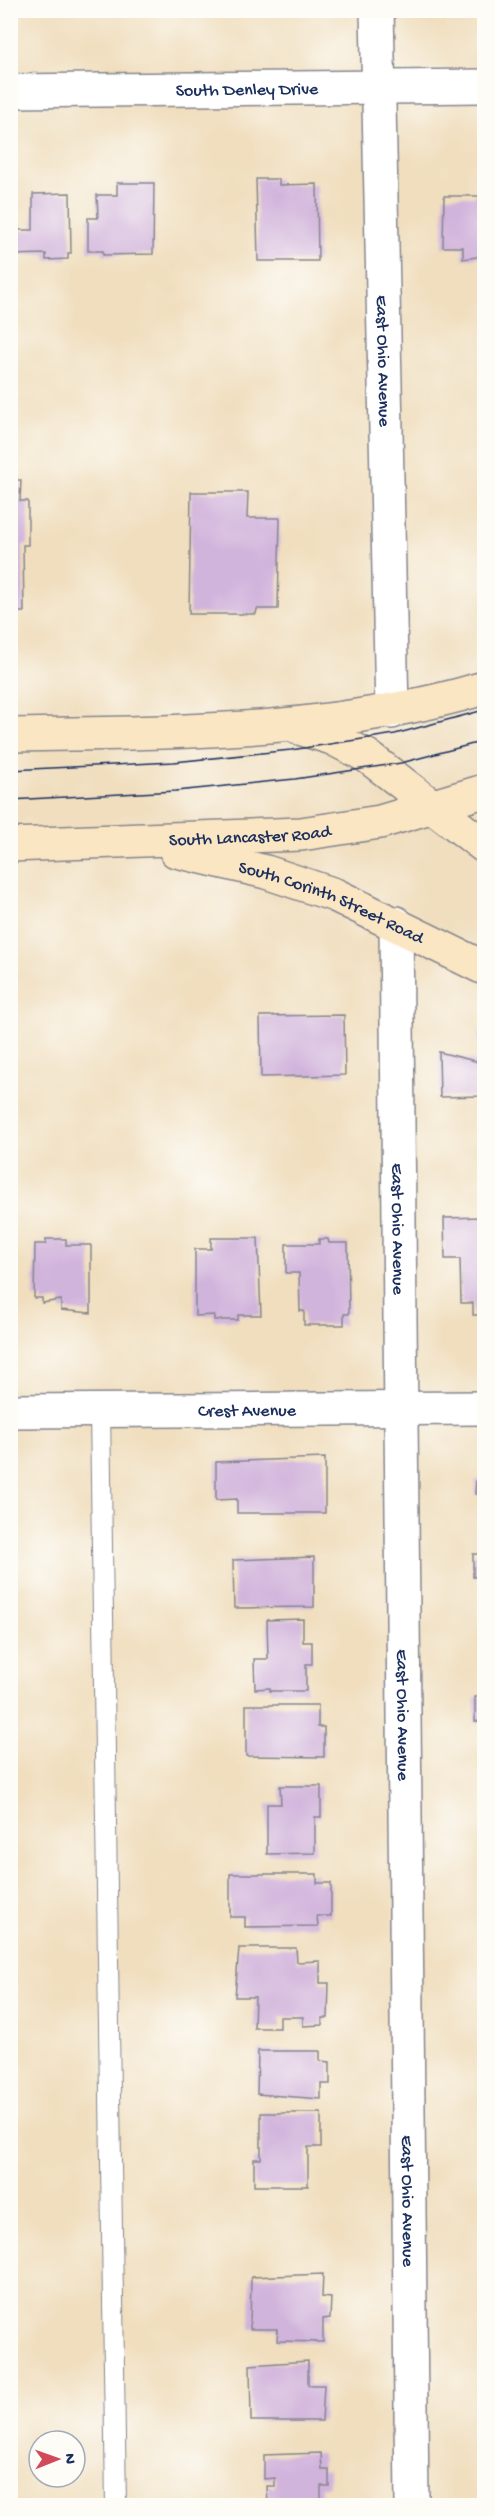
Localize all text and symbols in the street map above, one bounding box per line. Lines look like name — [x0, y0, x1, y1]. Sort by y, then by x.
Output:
street label: South Denley Drive — [176, 80, 319, 102]
street label: East Ohio Avenue — [370, 295, 394, 428]
street label: South Lancaster Road — [169, 821, 334, 852]
street label: South Corinth Street Road — [236, 858, 428, 950]
street label: East Ohio Avenue — [385, 1163, 408, 1296]
street label: Crest Avenue — [198, 1401, 297, 1423]
street label: East Ohio Avenue — [390, 1649, 413, 1782]
street label: East Ohio Avenue — [395, 2135, 418, 2268]
north arrow — [27, 2429, 87, 2489]
text: N — [59, 2453, 78, 2465]

